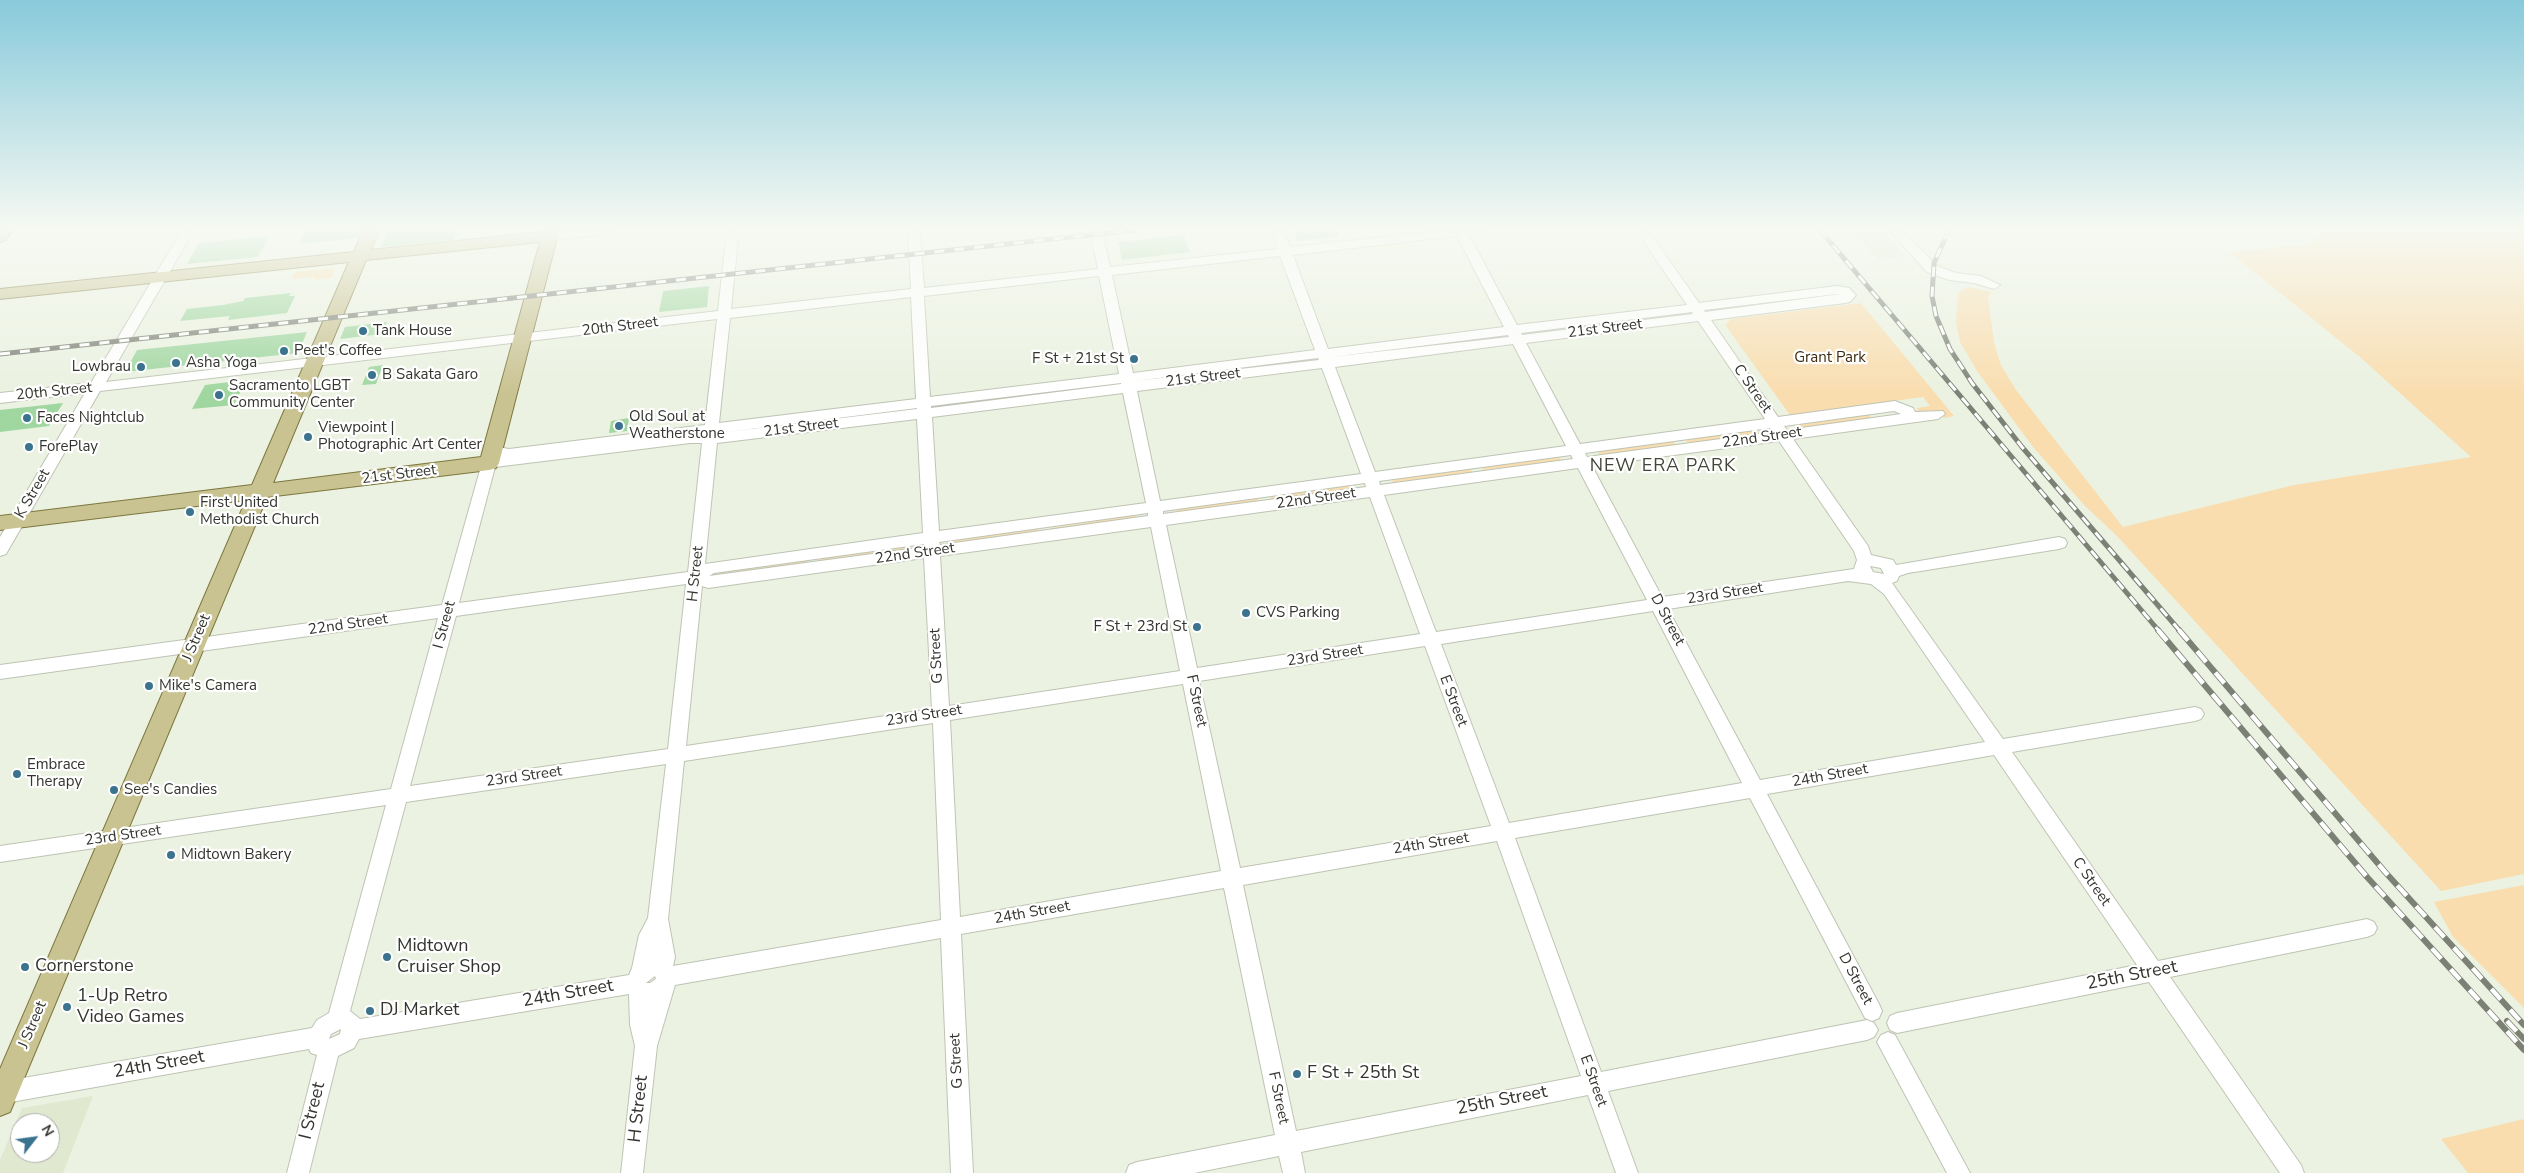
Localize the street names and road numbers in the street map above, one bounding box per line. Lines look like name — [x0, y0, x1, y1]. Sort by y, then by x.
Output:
street label: 20th Street — [581, 313, 659, 341]
street label: 21st Street — [1567, 315, 1643, 343]
street label: C Street — [1729, 361, 1775, 417]
street label: 21st Street — [1165, 364, 1241, 392]
street label: 20th Street — [15, 379, 93, 405]
street label: 21st Street — [763, 414, 839, 442]
street label: 22nd Street — [1721, 424, 1803, 452]
street label: 21st Street — [361, 461, 437, 489]
street label: K Street — [12, 466, 54, 522]
street label: 22nd Street — [1275, 485, 1357, 513]
street label: 22nd Street — [874, 540, 956, 568]
street label: H Street — [684, 545, 708, 603]
street label: 23rd Street — [1686, 579, 1764, 609]
street label: D Street — [1646, 591, 1688, 649]
street label: I Street — [430, 599, 460, 651]
street label: 22nd Street — [307, 611, 389, 639]
street label: J Street — [179, 612, 215, 664]
street label: G Street — [927, 628, 947, 684]
street label: 23rd Street — [1286, 641, 1364, 671]
street label: F Street — [1182, 673, 1210, 729]
street label: E Street — [1435, 673, 1471, 729]
street label: 23rd Street — [885, 701, 963, 731]
street label: 24th Street — [1791, 760, 1869, 792]
street label: 23rd Street — [485, 763, 563, 791]
street label: 23rd Street — [84, 822, 162, 850]
street label: 24th Street — [1392, 829, 1470, 859]
street label: C Street — [2068, 854, 2114, 910]
street label: 24th Street — [993, 897, 1071, 929]
street label: D Street — [1834, 950, 1876, 1008]
street label: 25th Street — [2085, 957, 2179, 995]
street label: 24th Street — [521, 975, 615, 1013]
street label: J Street — [15, 999, 51, 1051]
street label: G Street — [947, 1033, 967, 1089]
street label: 24th Street — [112, 1046, 206, 1084]
street label: E Street — [1575, 1053, 1611, 1109]
street label: F Street — [1264, 1070, 1292, 1126]
street label: H Street — [625, 1074, 653, 1144]
street label: I Street — [295, 1080, 331, 1142]
street label: 25th Street — [1455, 1082, 1549, 1120]

